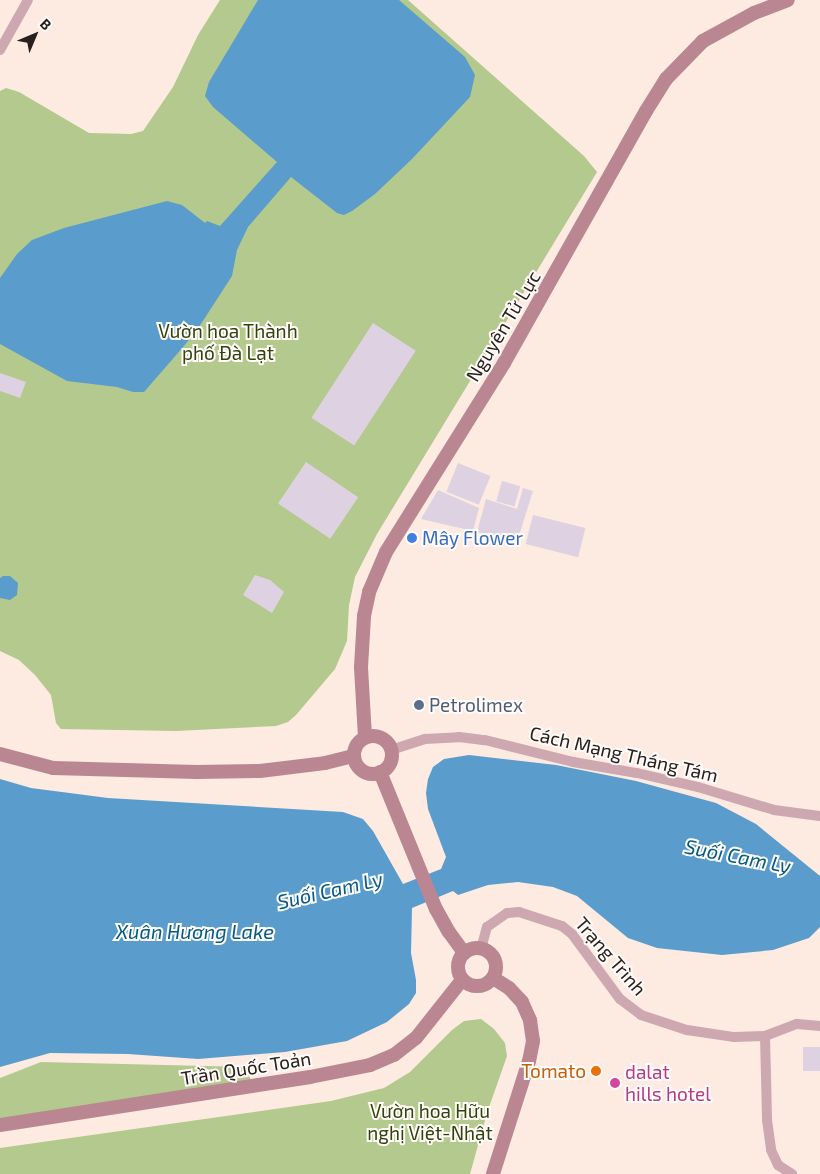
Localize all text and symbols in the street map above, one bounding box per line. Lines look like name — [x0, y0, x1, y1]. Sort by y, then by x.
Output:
north arrow — [10, 10, 60, 60]
text: B — [37, 15, 55, 33]
street label: Nguyên Tử Lực — [461, 266, 545, 386]
park label: Vườn hoa Thành phố Đà Lạt — [158, 320, 298, 364]
place label: Mây Flower — [422, 527, 523, 549]
marker: Mây Flower — [406, 532, 418, 544]
place label: Petrolimex — [429, 694, 523, 716]
marker: Petrolimex — [413, 699, 425, 711]
street label: Cách Mạng Tháng Tám — [527, 721, 721, 787]
water label: Suối Cam Ly — [683, 834, 793, 878]
water label: Suối Cam Ly — [275, 866, 385, 914]
street label: Trạng Trình — [571, 912, 651, 1000]
water label: Xuân Hương Lake — [116, 919, 274, 943]
street label: Trần Quốc Toản — [179, 1046, 313, 1090]
place label: Tomato — [521, 1060, 586, 1082]
place label: dalat hills hotel — [625, 1061, 711, 1105]
marker: Tomato — [590, 1065, 602, 1077]
marker: dalat hills hotel — [609, 1077, 621, 1089]
park label: Vườn hoa Hữu nghị Việt-Nhật — [367, 1100, 493, 1144]

